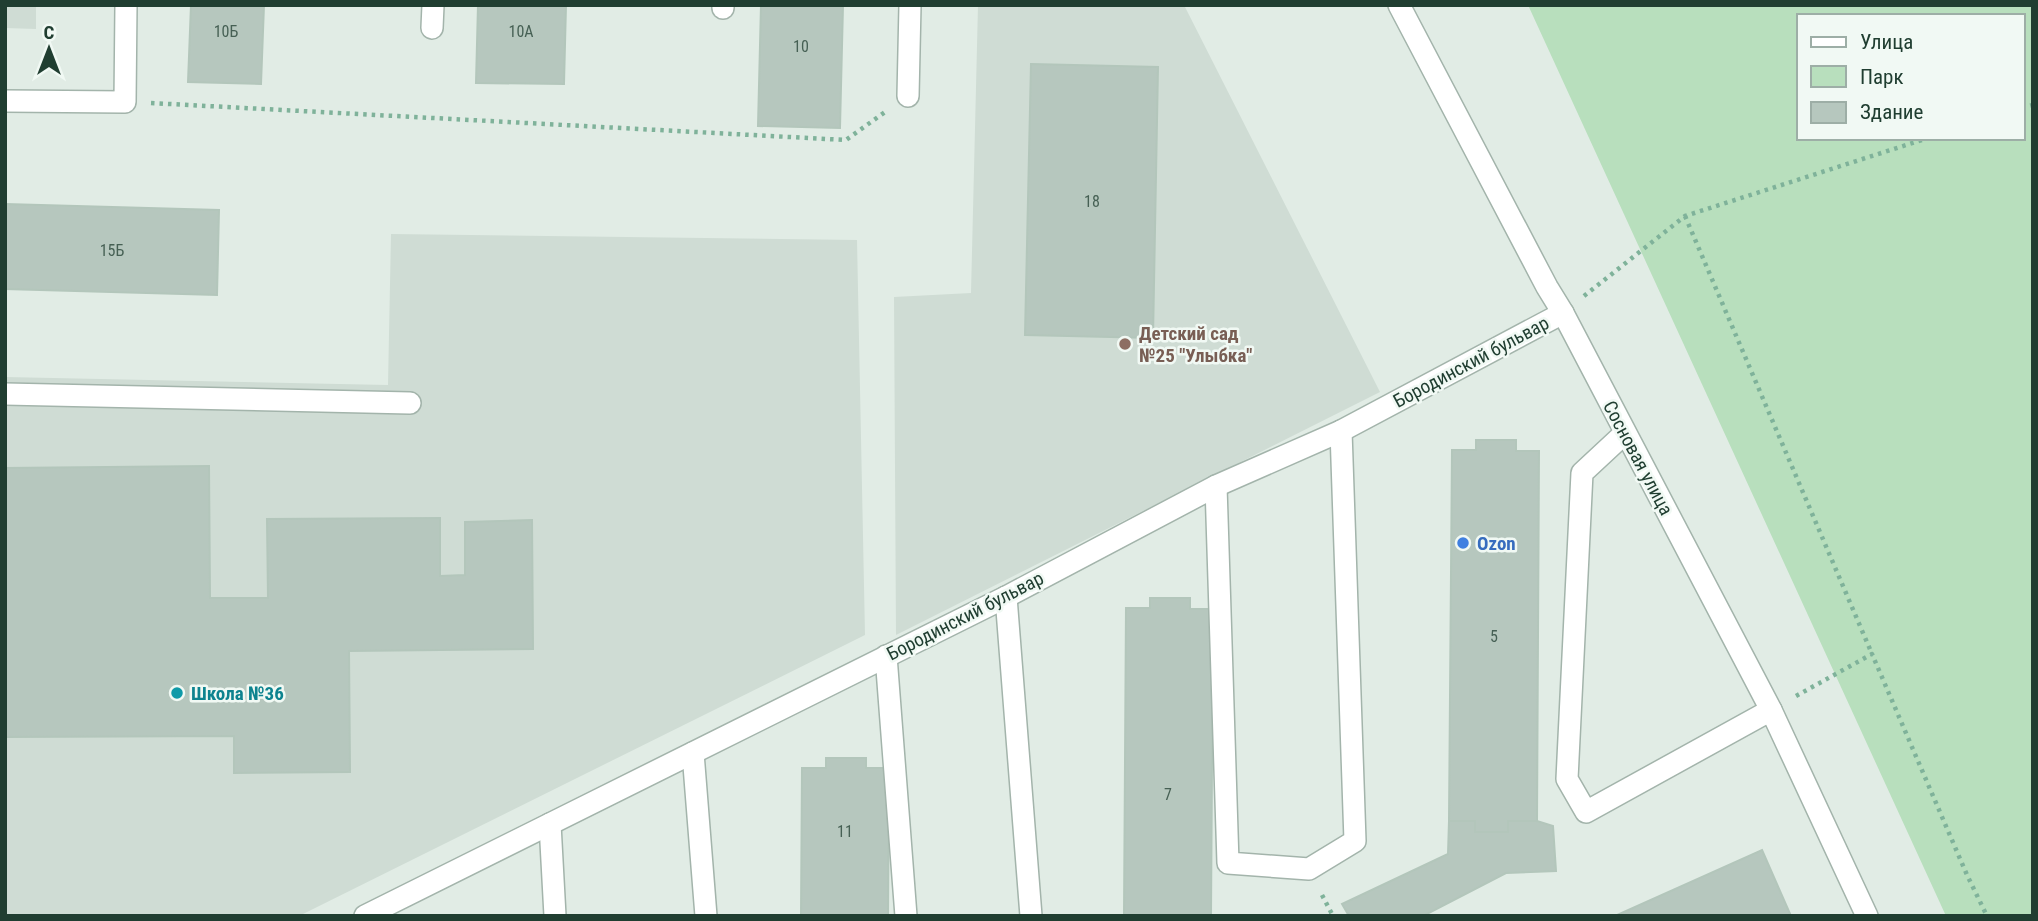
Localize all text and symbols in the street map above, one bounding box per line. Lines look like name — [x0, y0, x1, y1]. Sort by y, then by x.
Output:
north arrow — [14, 14, 84, 84]
legend — [1797, 14, 2024, 140]
text: С — [44, 21, 55, 44]
house number: 10Б — [214, 22, 239, 41]
house number: 10А — [508, 22, 534, 41]
text: Улица — [1860, 30, 1913, 54]
house number: 10 — [793, 37, 809, 56]
text: Парк — [1860, 65, 1904, 89]
text: Здание — [1860, 100, 1924, 124]
house number: 18 — [1084, 192, 1100, 211]
house number: 15Б — [100, 241, 125, 260]
street label: Бородинский бульвар — [1389, 311, 1553, 413]
place label: Детский сад №25 "Улыбка" — [1139, 322, 1252, 367]
marker: Детский сад №25 "Улыбка" — [1117, 336, 1133, 352]
street label: Сосновая улица — [1598, 397, 1678, 519]
place label: Ozon — [1477, 532, 1516, 555]
marker: Ozon — [1455, 535, 1471, 551]
street label: Бородинский бульвар — [883, 566, 1047, 666]
house number: 5 — [1490, 627, 1498, 646]
place label: Школа №36 — [191, 682, 284, 705]
marker: Школа №36 — [169, 685, 185, 701]
house number: 7 — [1164, 785, 1172, 804]
house number: 11 — [837, 822, 853, 841]

